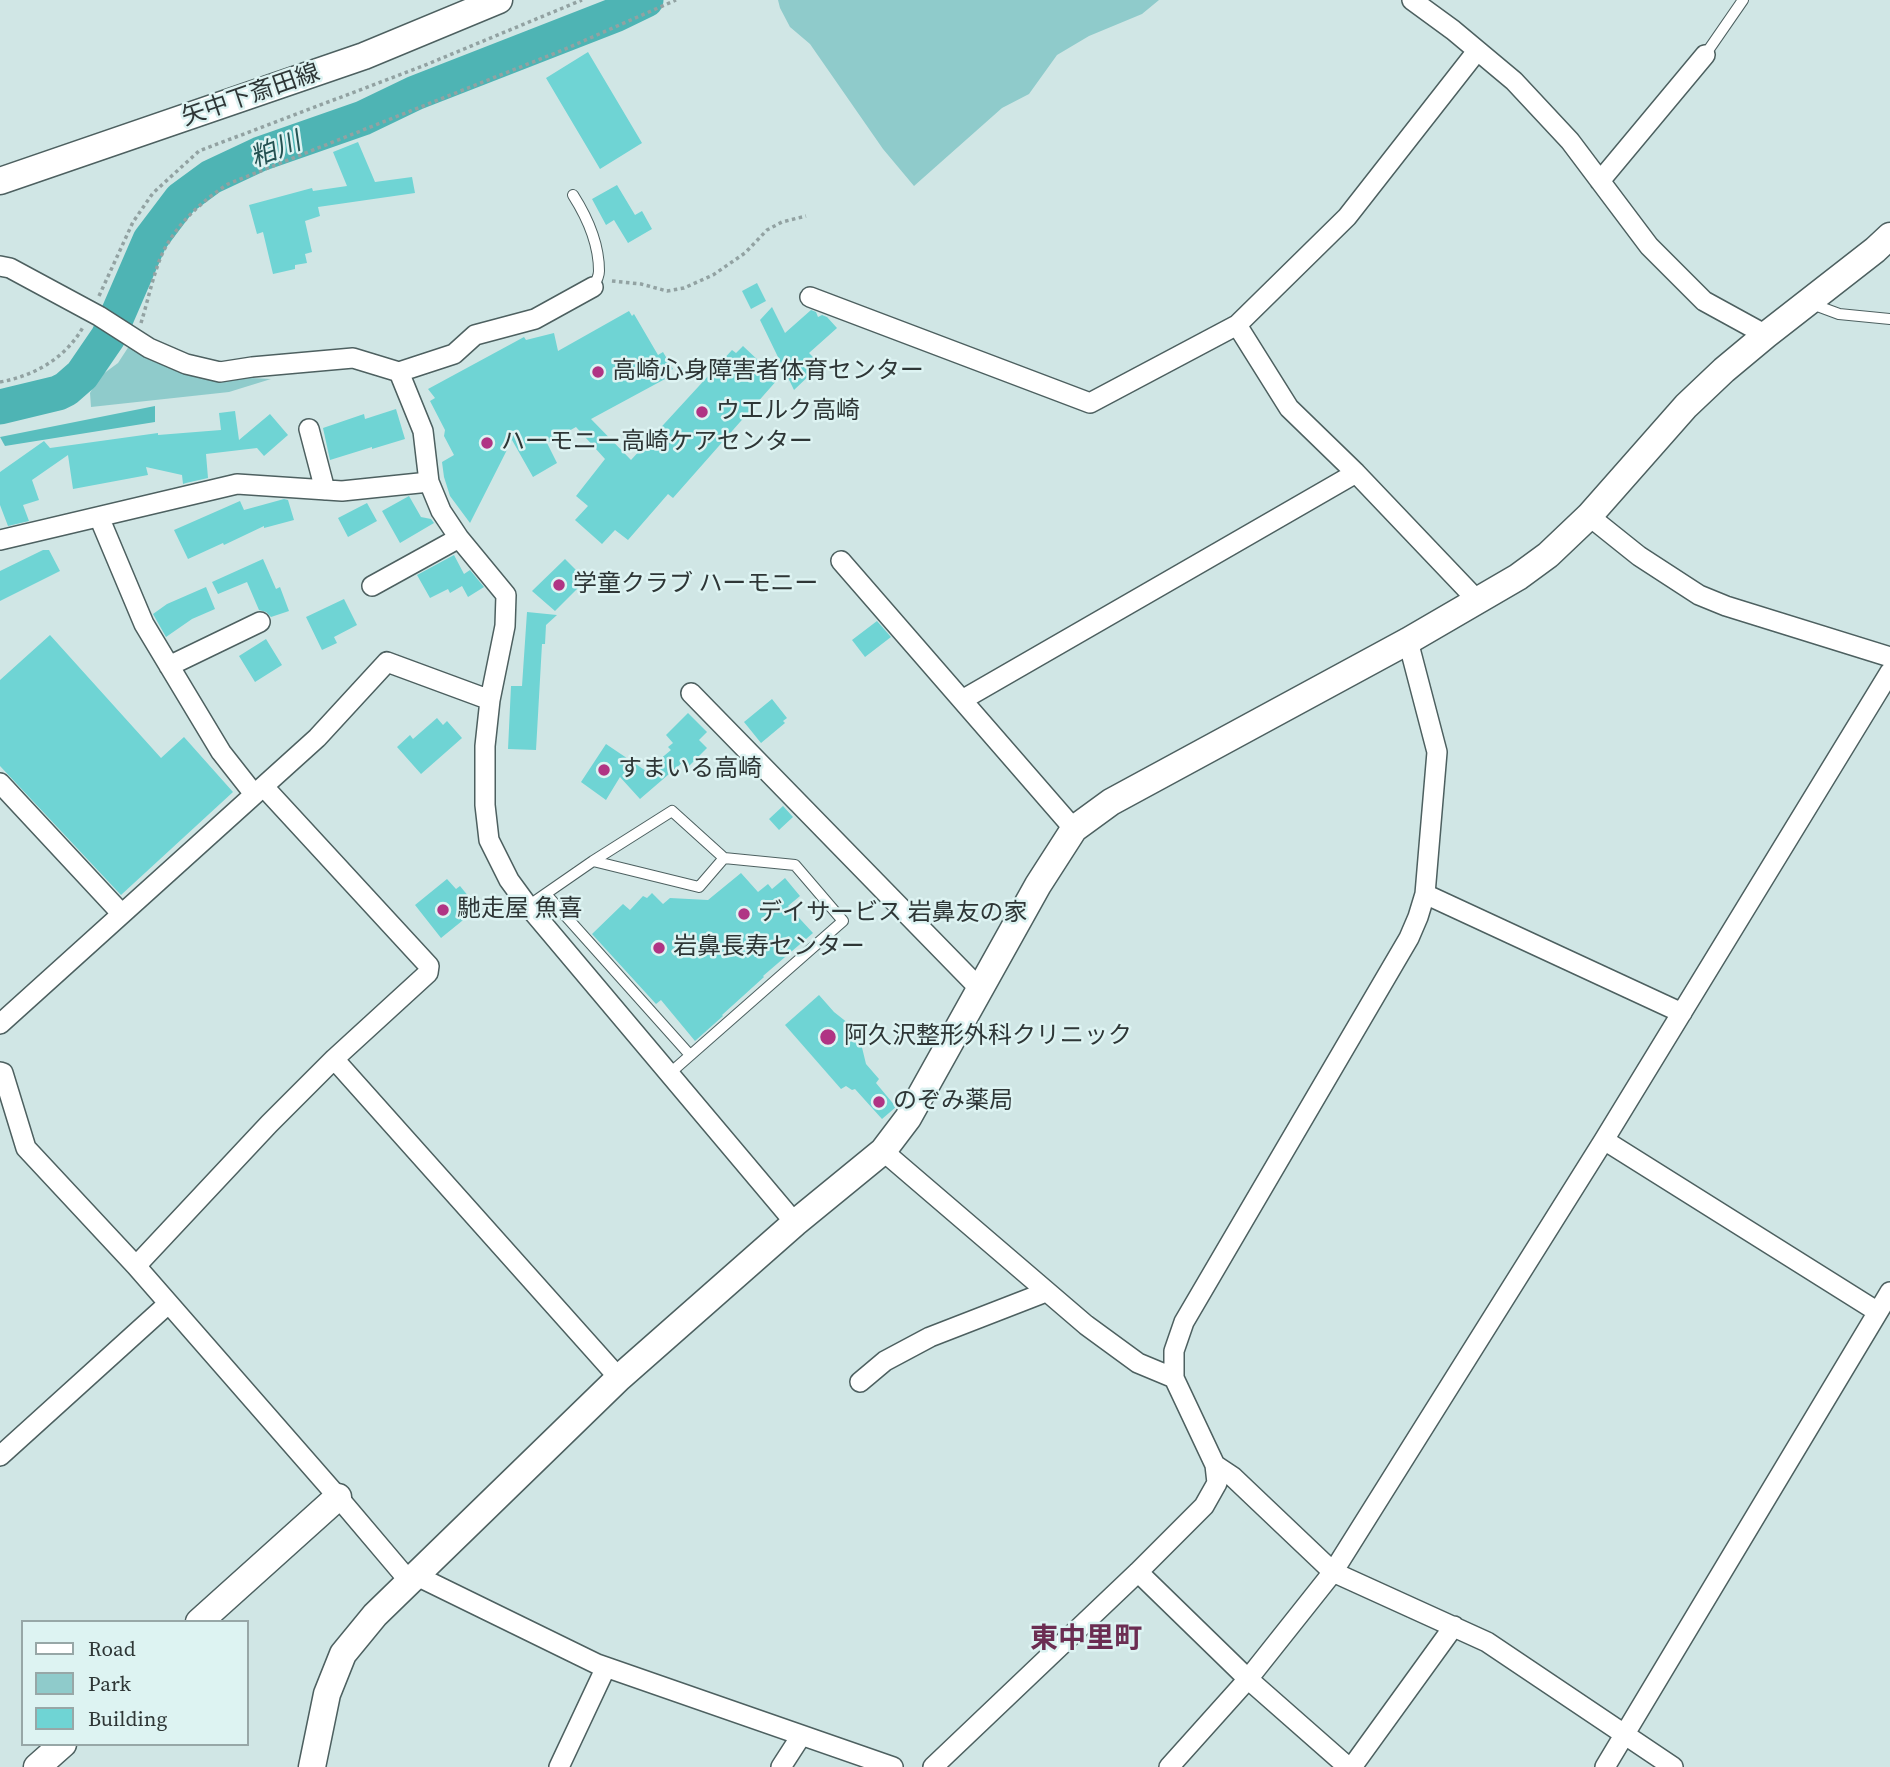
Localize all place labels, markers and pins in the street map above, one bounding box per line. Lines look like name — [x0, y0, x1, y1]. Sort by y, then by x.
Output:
place label: 高崎心身障害者体育センター — [612, 358, 924, 386]
marker: 高崎心身障害者体育センター — [590, 364, 606, 380]
place label: ウエルク高崎 — [716, 398, 860, 426]
marker: ウエルク高崎 — [694, 404, 710, 420]
place label: ハーモニー高崎ケアセンター — [501, 429, 813, 457]
marker: ハーモニー高崎ケアセンター — [479, 435, 495, 451]
place label: 学童クラブ ハーモニー — [573, 571, 819, 599]
marker: 学童クラブ ハーモニー — [551, 577, 567, 593]
place label: すまいる高崎 — [618, 756, 762, 784]
marker: すまいる高崎 — [596, 762, 612, 778]
place label: 馳走屋 魚喜 — [457, 896, 583, 924]
place label: デイサービス 岩鼻友の家 — [758, 900, 1028, 928]
marker: 馳走屋 魚喜 — [435, 902, 451, 918]
marker: デイサービス 岩鼻友の家 — [736, 906, 752, 922]
place label: 岩鼻長寿センター — [673, 934, 865, 962]
marker: 岩鼻長寿センター — [651, 940, 667, 956]
place label: 阿久沢整形外科クリニック — [844, 1023, 1132, 1051]
marker: 阿久沢整形外科クリニック — [818, 1027, 838, 1047]
place label: のぞみ薬局 — [893, 1088, 1013, 1116]
marker: のぞみ薬局 — [871, 1094, 887, 1110]

